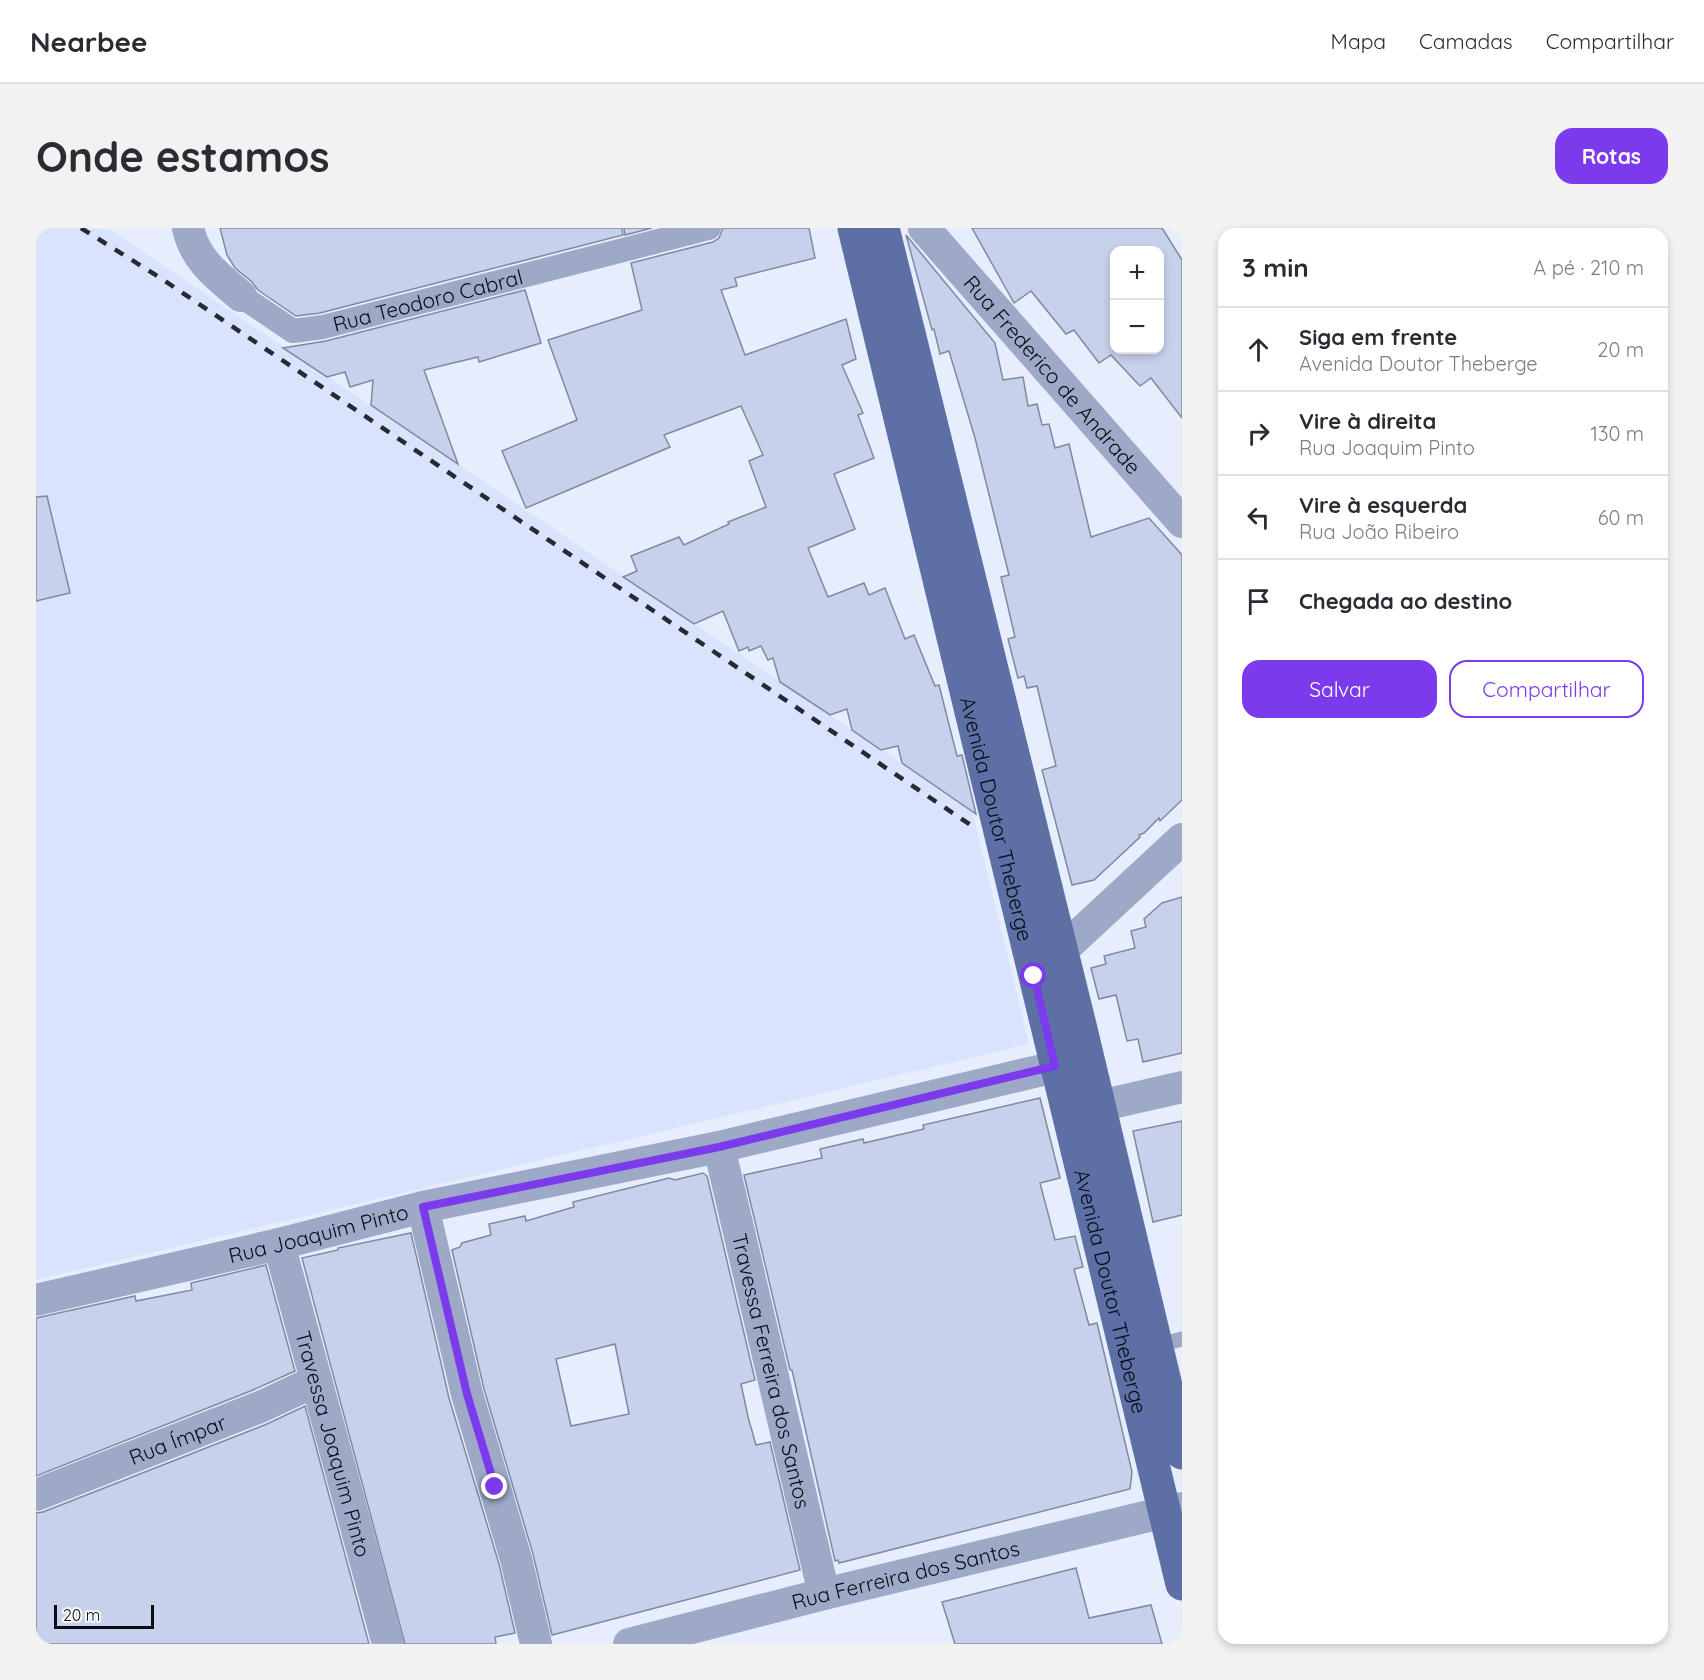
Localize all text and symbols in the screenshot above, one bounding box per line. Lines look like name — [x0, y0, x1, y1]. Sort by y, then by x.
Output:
text: Nearbee — [30, 24, 148, 59]
text: Mapa — [1331, 28, 1386, 54]
text: Camadas — [1419, 28, 1513, 54]
text: Compartilhar — [1546, 28, 1674, 54]
button: Rotas — [1555, 128, 1668, 184]
text: Onde estamos — [36, 130, 330, 183]
map controls — [1110, 246, 1164, 354]
button: + — [1110, 246, 1164, 300]
text: 3 min — [1242, 251, 1309, 284]
text: A pé · 210 m — [1533, 255, 1644, 280]
street label: Rua Teodoro Cabral — [330, 263, 525, 337]
street label: Rua Frederico de Andrade — [958, 270, 1147, 479]
button: − — [1110, 300, 1164, 354]
text: Siga em frente — [1299, 323, 1457, 351]
icon: ahead — [1242, 333, 1275, 366]
text: 20 m — [1597, 337, 1644, 362]
text: Avenida Doutor Theberge — [1299, 351, 1538, 376]
text: Vire à direita — [1299, 407, 1436, 435]
icon: right — [1242, 417, 1275, 450]
text: 130 m — [1591, 421, 1644, 446]
text: Rua Joaquim Pinto — [1299, 435, 1475, 460]
text: Vire à esquerda — [1299, 491, 1467, 519]
icon: left — [1242, 501, 1275, 534]
text: 60 m — [1598, 505, 1644, 530]
text: Rua João Ribeiro — [1299, 519, 1459, 544]
icon: arrive — [1242, 585, 1275, 618]
text: Chegada ao destino — [1299, 587, 1512, 615]
button: Salvar — [1242, 660, 1437, 718]
button: Compartilhar — [1449, 660, 1644, 718]
street label: Avenida Doutor Theberge — [955, 694, 1039, 944]
route start — [1020, 962, 1046, 988]
street label: Avenida Doutor Theberge — [1069, 1166, 1153, 1416]
street label: Rua Joaquim Pinto — [226, 1198, 411, 1268]
street label: Travessa Ferreira dos Santos — [727, 1231, 817, 1511]
street label: Travessa Joaquim Pinto — [290, 1328, 377, 1560]
street label: Rua Ímpar — [125, 1409, 230, 1470]
route end — [481, 1473, 507, 1499]
street label: Rua Ferreira dos Santos — [789, 1535, 1022, 1615]
scale bar — [54, 1602, 154, 1630]
text: 20 m — [63, 1605, 100, 1625]

